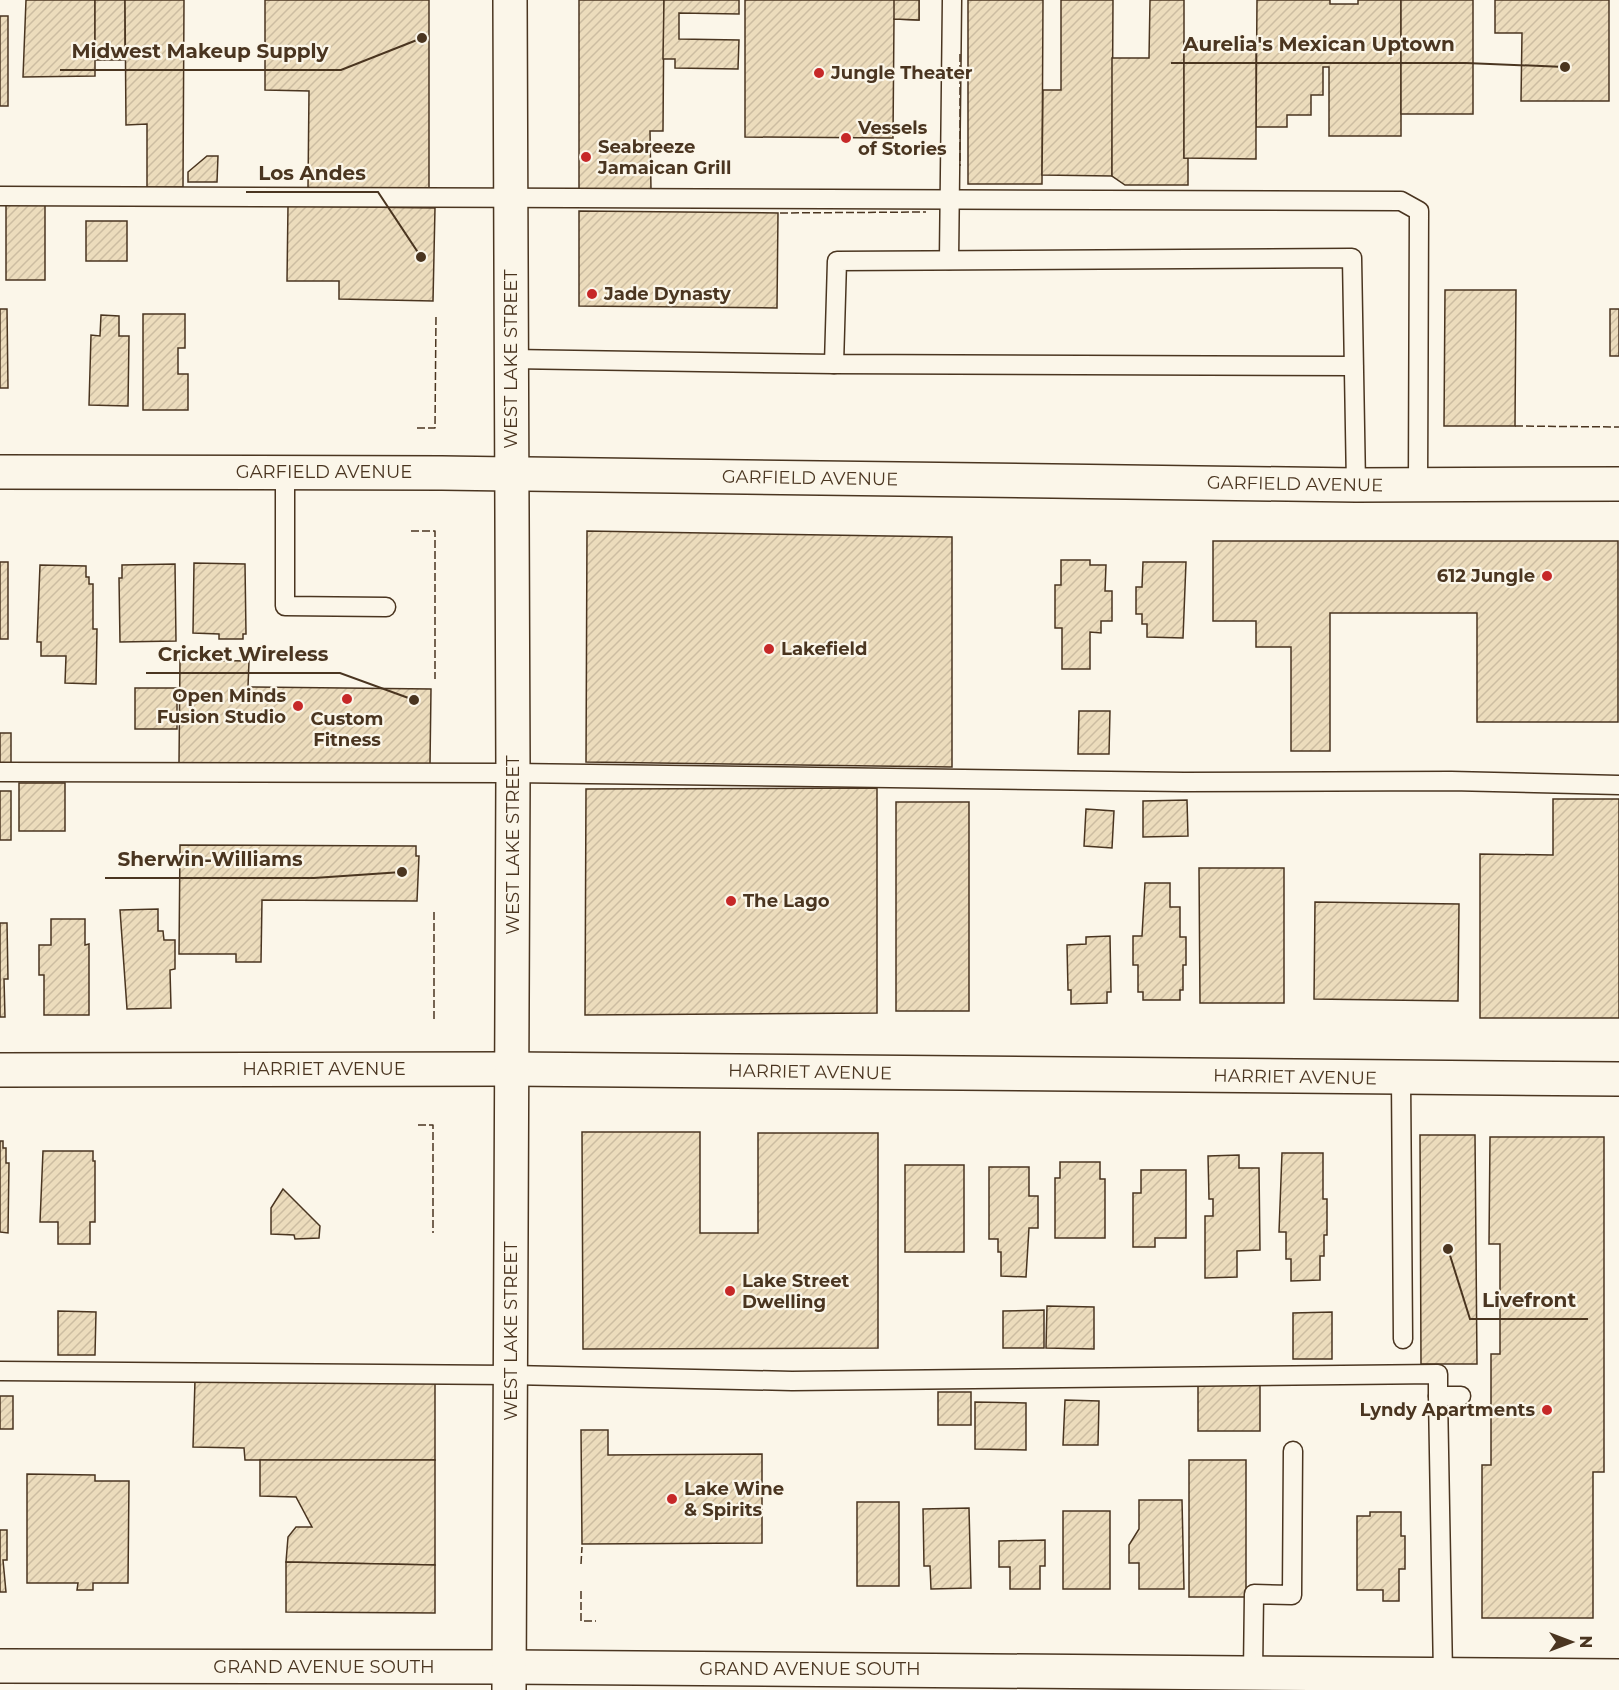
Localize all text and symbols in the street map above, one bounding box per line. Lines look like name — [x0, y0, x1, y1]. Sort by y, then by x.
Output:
callout: Aurelia's Mexican Uptown — [1171, 25, 1466, 63]
callout: Midwest Makeup Supply — [60, 32, 341, 70]
text: Aurelia's Mexican Uptown — [1182, 32, 1455, 56]
text: Midwest Makeup Supply — [72, 39, 330, 63]
place label: Jungle Theater — [830, 62, 973, 84]
marker: Jungle Theater — [812, 66, 826, 80]
place label: Vessels of Stories — [857, 117, 947, 160]
marker: Vessels of Stories — [839, 131, 853, 145]
place label: Seabreeze Jamaican Grill — [597, 136, 731, 179]
marker: Seabreeze Jamaican Grill — [579, 150, 593, 164]
callout: Los Andes — [246, 154, 378, 192]
text: Los Andes — [258, 161, 366, 185]
street label: WEST LAKE STREET — [500, 269, 522, 449]
place label: Jade Dynasty — [603, 283, 731, 305]
marker: Jade Dynasty — [585, 287, 599, 301]
street label: GARFIELD AVENUE — [236, 461, 412, 483]
street label: GARFIELD AVENUE — [722, 465, 898, 491]
street label: GARFIELD AVENUE — [1207, 471, 1383, 497]
place label: 612 Jungle — [1437, 565, 1535, 587]
marker: 612 Jungle — [1540, 569, 1554, 583]
callout: Cricket Wireless — [146, 635, 340, 673]
place label: Lakefield — [781, 638, 867, 660]
text: Cricket Wireless — [158, 642, 329, 666]
marker: Lakefield — [762, 642, 776, 656]
place label: Open Minds Fusion Studio — [157, 685, 286, 728]
marker: Custom Fitness — [340, 692, 354, 706]
marker: Open Minds Fusion Studio — [291, 699, 305, 713]
place label: Custom Fitness — [311, 708, 383, 751]
street label: WEST LAKE STREET — [502, 755, 524, 935]
callout: Sherwin-Williams — [105, 840, 314, 878]
text: Sherwin-Williams — [117, 847, 303, 871]
place label: The Lago — [743, 890, 830, 912]
marker: The Lago — [724, 894, 738, 908]
street label: HARRIET AVENUE — [242, 1058, 406, 1080]
street label: HARRIET AVENUE — [728, 1060, 892, 1084]
street label: HARRIET AVENUE — [1213, 1065, 1377, 1089]
street label: WEST LAKE STREET — [500, 1241, 522, 1421]
place label: Lake Street Dwelling — [742, 1270, 850, 1313]
callout: Livefront — [1470, 1281, 1588, 1319]
marker: Lake Street Dwelling — [723, 1284, 737, 1298]
text: Livefront — [1482, 1288, 1576, 1312]
place label: Lyndy Apartments — [1359, 1399, 1535, 1421]
marker: Lyndy Apartments — [1540, 1403, 1554, 1417]
place label: Lake Wine & Spirits — [684, 1478, 784, 1521]
marker: Lake Wine & Spirits — [665, 1492, 679, 1506]
north arrow — [1541, 1612, 1601, 1672]
text: N — [1576, 1636, 1595, 1648]
street label: GRAND AVENUE SOUTH — [213, 1656, 435, 1678]
street label: GRAND AVENUE SOUTH — [699, 1658, 921, 1680]

